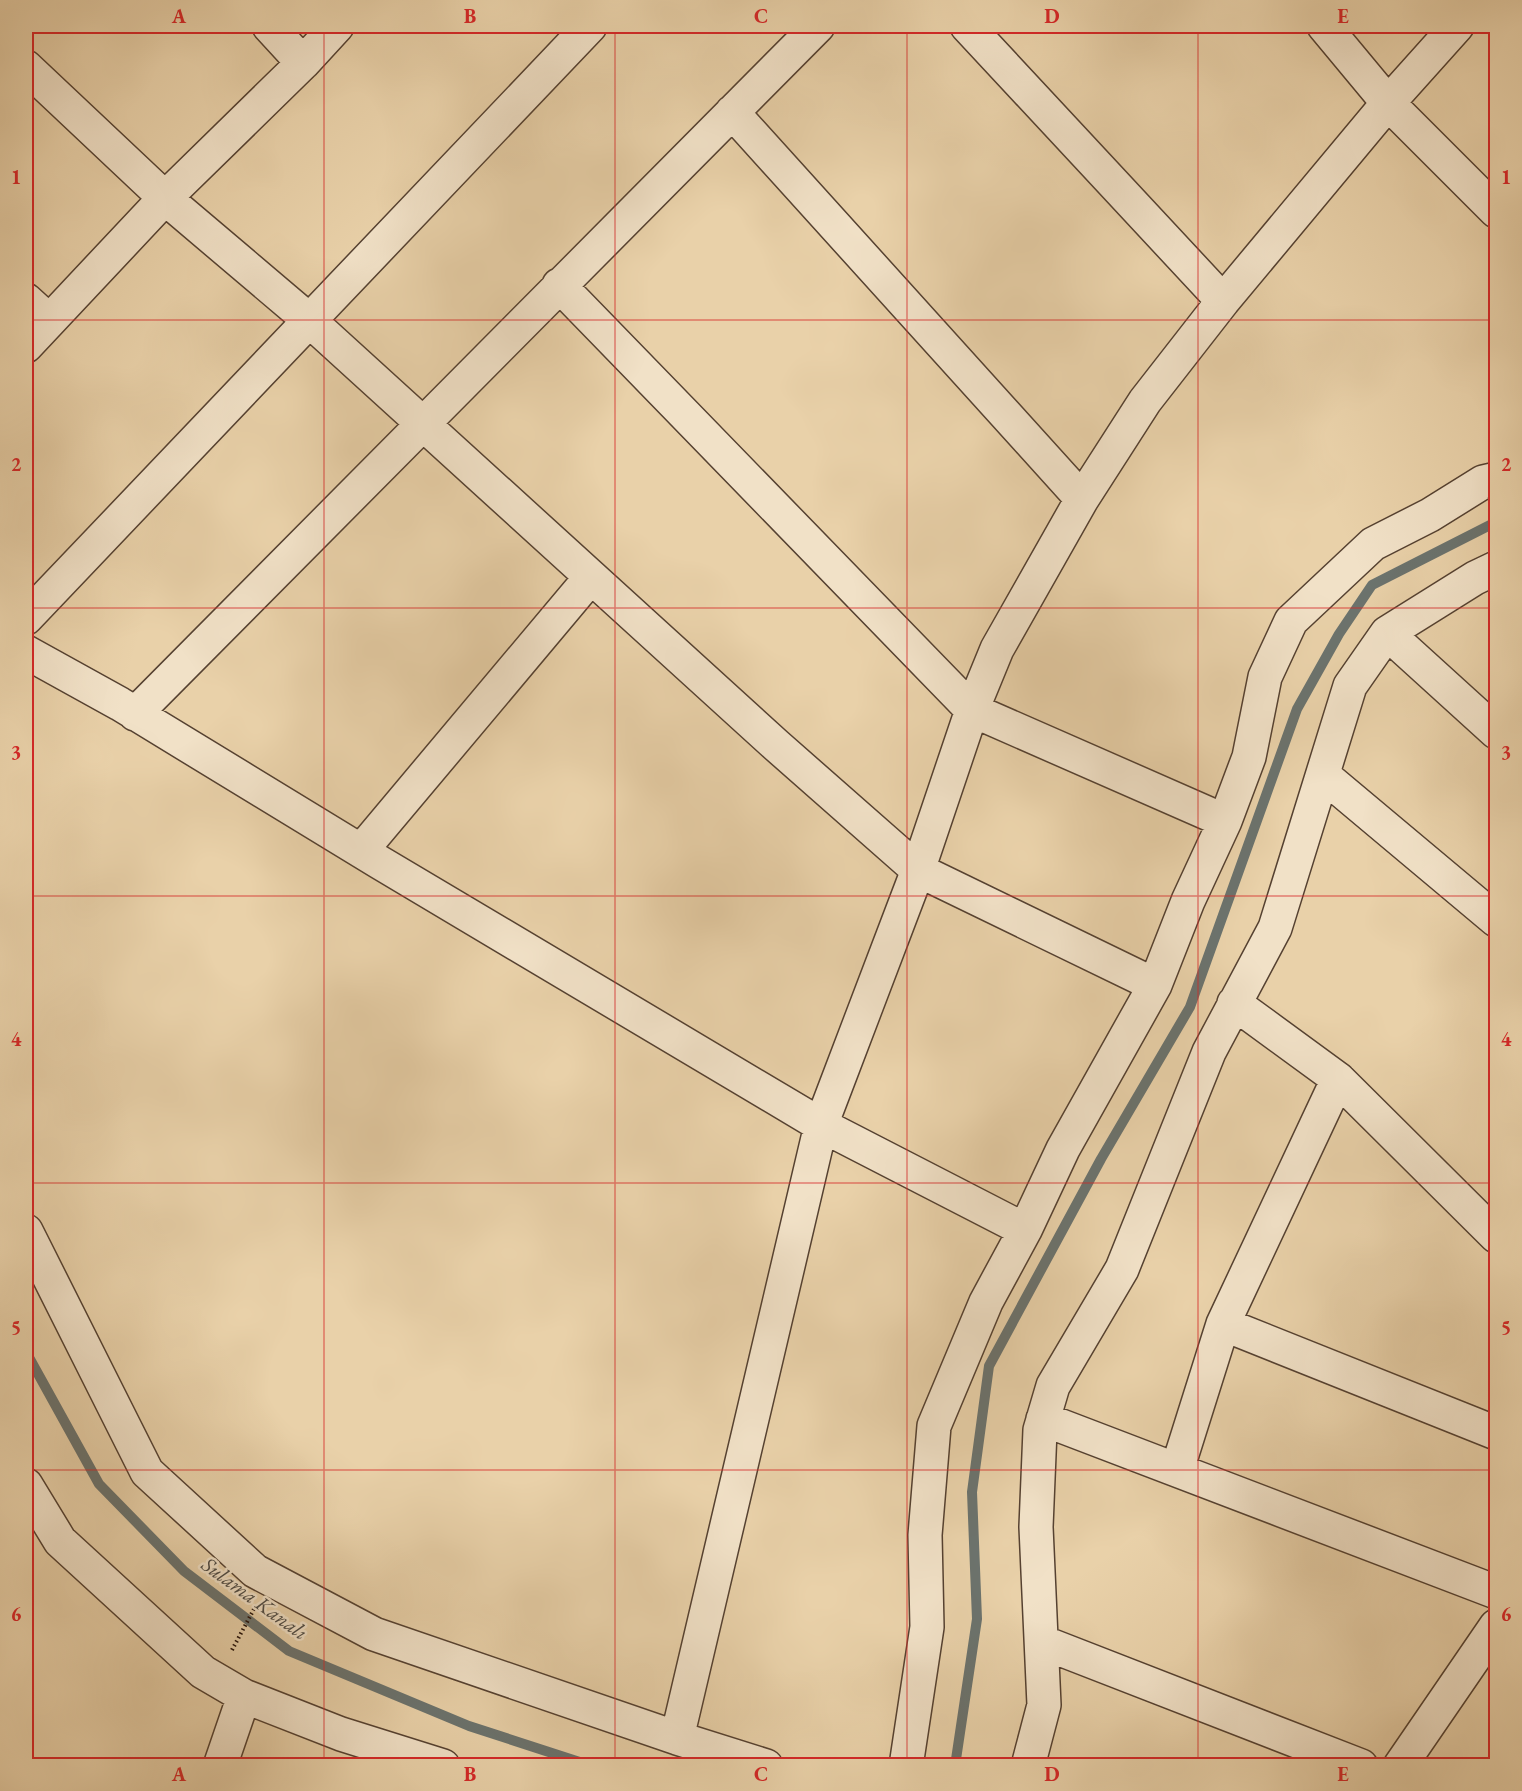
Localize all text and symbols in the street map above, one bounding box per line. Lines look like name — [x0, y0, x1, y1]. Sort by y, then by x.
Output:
text: A — [171, 3, 187, 29]
text: B — [464, 3, 476, 29]
text: C — [754, 3, 768, 29]
text: D — [1044, 3, 1060, 29]
text: E — [1337, 3, 1349, 29]
text: 1 — [11, 164, 21, 190]
text: 1 — [1501, 164, 1511, 190]
text: 2 — [11, 451, 22, 477]
text: 2 — [1501, 451, 1512, 477]
text: 3 — [11, 739, 21, 765]
text: 3 — [1501, 739, 1511, 765]
text: 4 — [11, 1026, 22, 1052]
text: 4 — [1501, 1026, 1512, 1052]
text: 5 — [11, 1314, 21, 1340]
text: 5 — [1501, 1314, 1511, 1340]
water label: Sulama Kanalı — [196, 1550, 313, 1646]
text: 6 — [11, 1601, 22, 1627]
text: 6 — [1501, 1601, 1512, 1627]
text: A — [171, 1761, 187, 1787]
text: B — [464, 1761, 476, 1787]
text: C — [754, 1761, 768, 1787]
text: D — [1044, 1761, 1060, 1787]
text: E — [1337, 1761, 1349, 1787]

